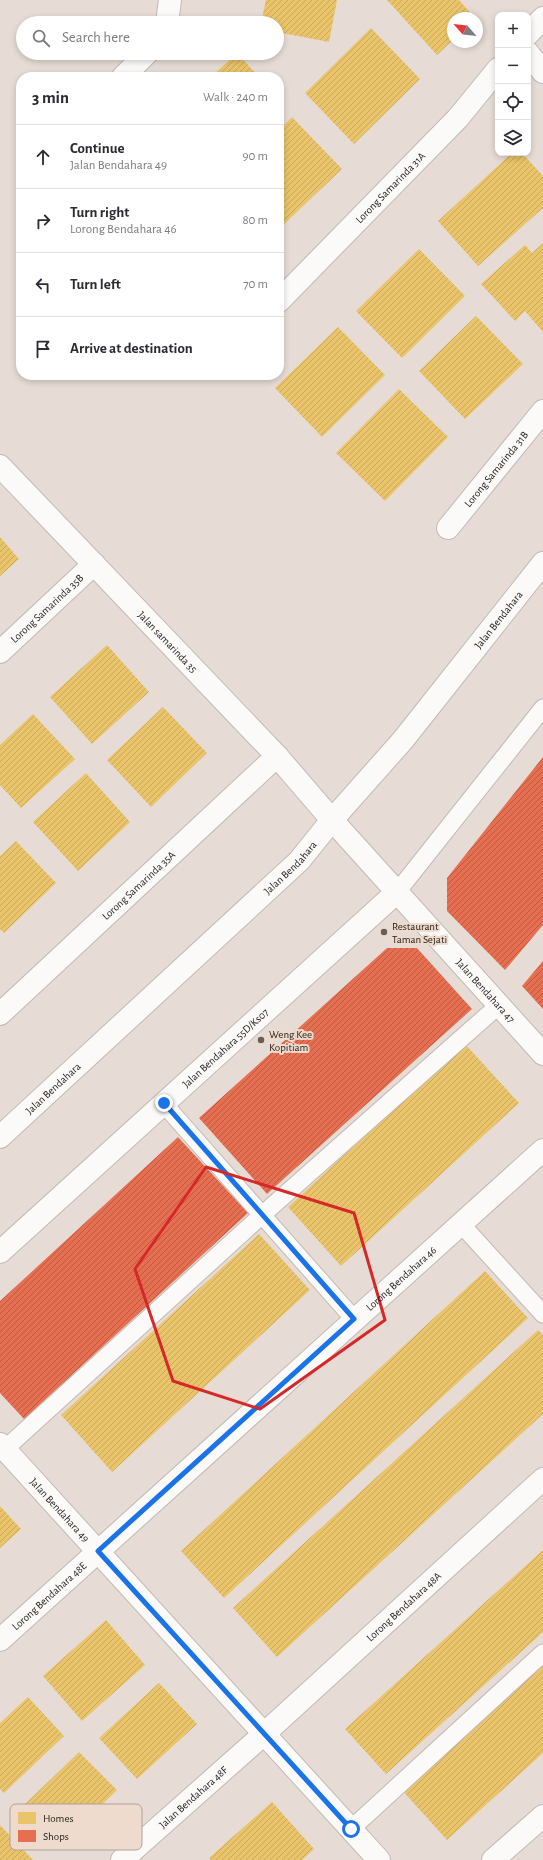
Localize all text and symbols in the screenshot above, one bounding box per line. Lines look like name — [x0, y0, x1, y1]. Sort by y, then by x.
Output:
north arrow — [447, 12, 483, 48]
map controls — [495, 12, 531, 156]
button: + — [495, 12, 531, 48]
search box — [16, 16, 284, 60]
icon: search — [30, 27, 52, 49]
text: Search here — [62, 30, 130, 45]
button: − — [495, 48, 531, 84]
button: locate — [495, 84, 531, 120]
text: 3 min — [32, 89, 69, 106]
text: Walk · 240 m — [203, 91, 268, 104]
button: layers — [495, 120, 531, 156]
text: Continue — [70, 141, 125, 156]
icon: ahead — [32, 146, 54, 168]
street label: Lorong Samarinda 31A — [353, 149, 428, 225]
text: 90 m — [242, 150, 268, 163]
text: Jalan Bendahara 49 — [70, 159, 167, 172]
text: Turn right — [70, 205, 129, 220]
icon: right — [32, 210, 54, 232]
text: 80 m — [242, 214, 268, 227]
text: Lorong Bendahara 46 — [70, 223, 177, 236]
icon: left — [32, 274, 54, 296]
text: Turn left — [70, 277, 121, 292]
text: 70 m — [243, 278, 268, 291]
icon: arrive — [32, 338, 54, 360]
text: Arrive at destination — [70, 341, 193, 356]
street label: Lorong Samarinda 31B — [462, 429, 530, 509]
street label: Lorong Samarinda 35B — [8, 572, 85, 645]
street label: Jalan Bendahara — [472, 589, 524, 651]
street label: Jalan samarinda 35 — [136, 609, 200, 675]
street label: Jalan Bendahara — [261, 839, 318, 896]
street label: Lorong Samarinda 35A — [100, 848, 177, 922]
place label: Restaurant Taman Sejati — [392, 921, 447, 945]
marker: Restaurant Taman Sejati — [379, 927, 389, 937]
street label: Jalan Bendahara 47 — [454, 956, 518, 1025]
street label: Jalan Bendahara 55D/Ks07 — [180, 1006, 271, 1089]
place label: Weng Kee Kopitiam — [269, 1029, 312, 1053]
marker: Weng Kee Kopitiam — [256, 1035, 266, 1045]
street label: Jalan Bendahara — [23, 1060, 82, 1116]
route end — [155, 1094, 173, 1112]
street label: Lorong Bendahara 46 — [364, 1244, 438, 1313]
street label: Jalan Bendahara 49 — [28, 1476, 92, 1544]
street label: Lorong Bendahara 48E — [10, 1559, 89, 1632]
street label: Lorong Bendahara 48A — [364, 1569, 444, 1643]
street label: Jalan Bendahara 48F — [157, 1764, 230, 1830]
legend — [10, 1804, 142, 1850]
text: Homes — [43, 1813, 74, 1824]
route start — [342, 1820, 360, 1838]
text: Shops — [43, 1831, 69, 1842]

